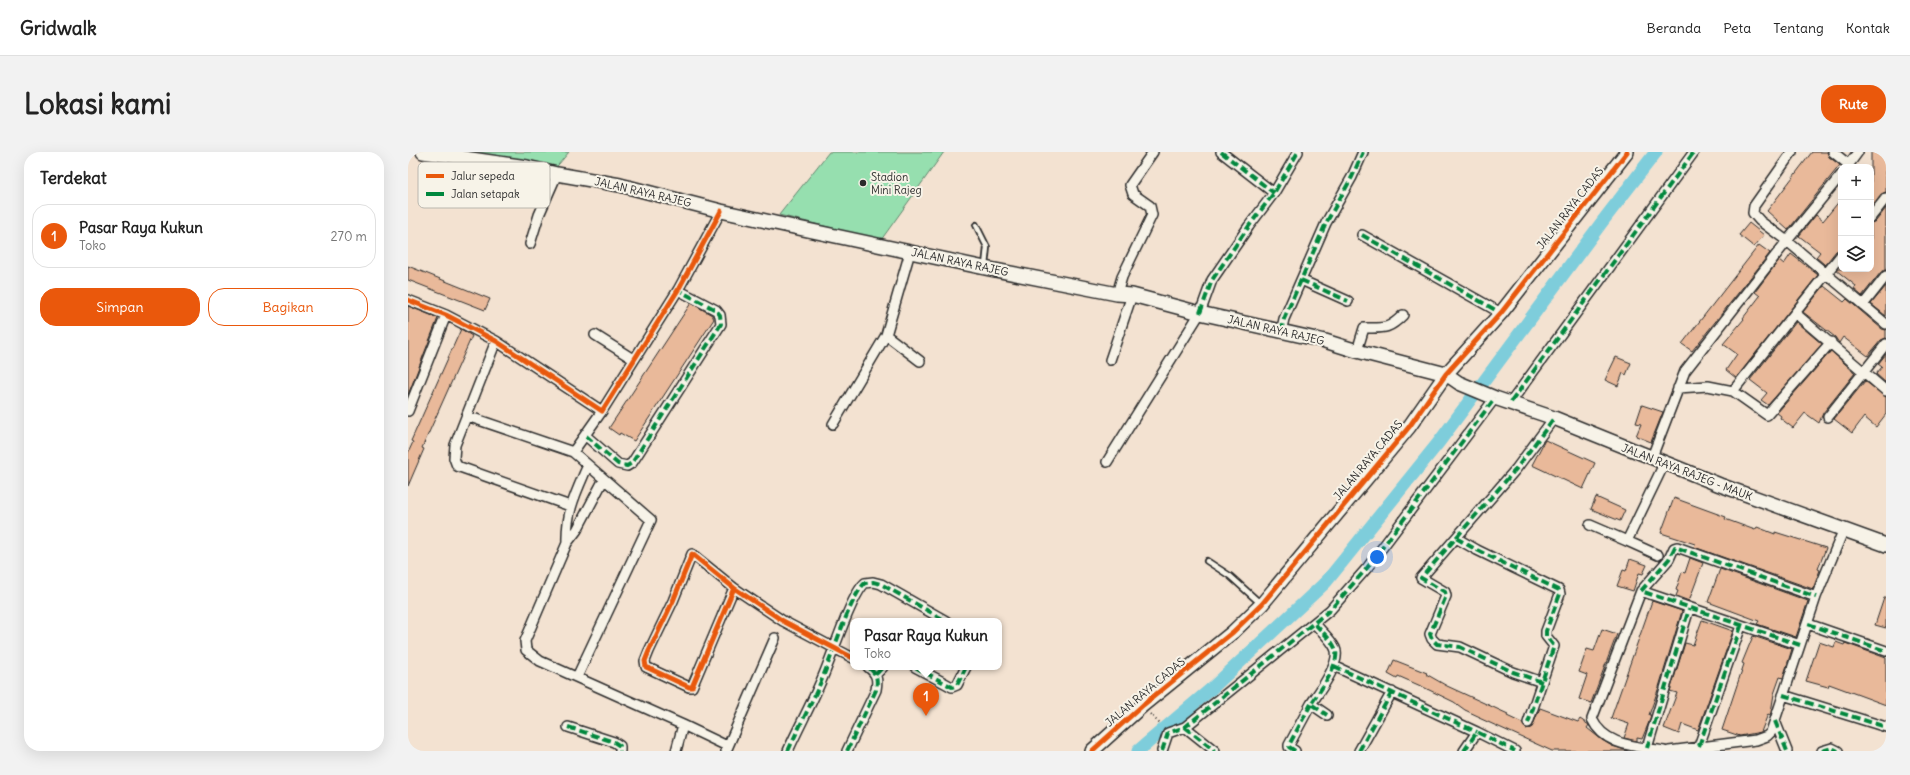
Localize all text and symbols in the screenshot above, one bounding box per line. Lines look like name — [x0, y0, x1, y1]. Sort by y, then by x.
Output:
text: Gridwalk — [20, 16, 97, 40]
text: Beranda — [1647, 19, 1701, 37]
text: Peta — [1723, 19, 1751, 37]
text: Tentang — [1773, 19, 1824, 37]
text: Kontak — [1846, 19, 1890, 37]
button: Rute — [1821, 85, 1886, 123]
text: Lokasi kami — [24, 86, 171, 122]
legend — [418, 162, 550, 208]
street label: JALAN RAYA CADAS — [1534, 164, 1606, 252]
map controls — [1838, 164, 1874, 272]
button: + — [1838, 164, 1874, 200]
text: Terdekat — [40, 167, 107, 189]
text: Jalur sepeda — [451, 169, 515, 183]
place label: Stadion Mini Rajeg — [871, 170, 922, 197]
street label: JALAN RAYA RAJEG — [593, 174, 693, 210]
marker: Stadion Mini Rajeg — [858, 178, 868, 188]
text: Jalan setapak — [451, 187, 520, 201]
button: − — [1838, 200, 1874, 236]
text: Pasar Raya Kukun — [79, 218, 203, 237]
text: 1 — [51, 228, 57, 245]
text: 270 m — [330, 228, 367, 245]
button: layers — [1838, 236, 1874, 272]
text: Toko — [79, 237, 106, 254]
street label: JALAN RAYA RAJEG — [910, 245, 1010, 279]
button: Simpan — [40, 288, 200, 326]
button: Bagikan — [208, 288, 368, 326]
street label: JALAN RAYA RAJEG — [1226, 312, 1326, 348]
street label: JALAN RAYA CADAS — [1330, 417, 1406, 503]
street label: JALAN RAYA RAJEG - MAUK — [1620, 441, 1755, 504]
your location — [1367, 547, 1387, 567]
popup — [850, 618, 1002, 670]
text: Pasar Raya Kukun — [864, 626, 988, 645]
text: Toko — [864, 645, 891, 662]
street label: JALAN RAYA CADAS — [1102, 654, 1188, 730]
pin: 1 — [913, 683, 939, 716]

